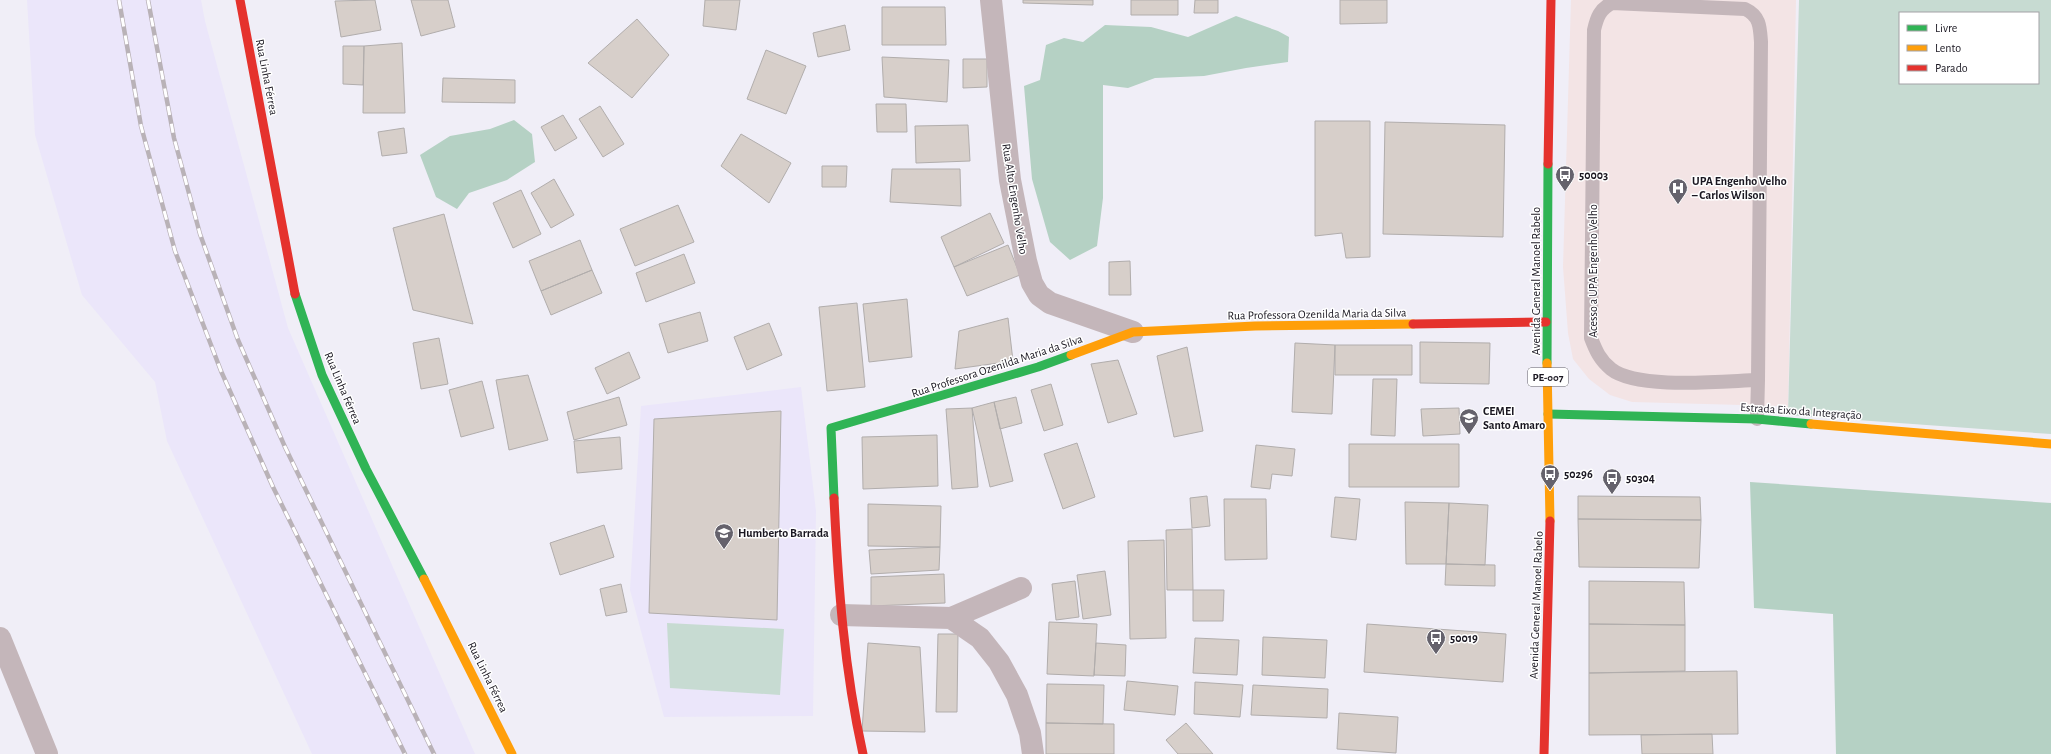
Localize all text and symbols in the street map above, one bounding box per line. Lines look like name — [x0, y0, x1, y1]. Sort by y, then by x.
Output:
legend — [1899, 12, 2039, 84]
text: Livre — [1935, 22, 1957, 34]
street label: Rua Linha Férrea — [254, 38, 280, 116]
text: Lento — [1935, 42, 1961, 54]
text: Parado — [1935, 62, 1968, 74]
street label: Rua Alto Engenho Velho — [1000, 143, 1030, 255]
bus stop icon: 50003 — [1554, 164, 1576, 192]
place label: 50003 — [1579, 169, 1608, 181]
place label: UPA Engenho Velho – Carlos Wilson — [1691, 175, 1787, 201]
hospital icon: UPA Engenho Velho – Carlos Wilson — [1667, 177, 1689, 205]
street label: Acesso a UPA Engenho Velho — [1587, 204, 1599, 338]
street label: Avenida General Manoel Rabelo — [1530, 207, 1542, 355]
street label: Rua Professora Ozenilda Maria da Silva — [1227, 306, 1407, 322]
street label: Rua Professora Ozenilda Maria da Silva — [910, 332, 1084, 399]
street label: Rua Linha Férrea — [322, 350, 364, 426]
road number: PE-007 — [1528, 368, 1568, 386]
street label: Estrada Eixo da Integração — [1740, 401, 1862, 421]
place label: CEMEI Santo Amaro — [1483, 405, 1545, 431]
school or university icon: CEMEI Santo Amaro — [1458, 407, 1480, 435]
bus stop icon: 50296 — [1539, 463, 1561, 491]
bus stop icon: 50304 — [1601, 467, 1623, 495]
place label: 50296 — [1564, 468, 1593, 480]
place label: 50304 — [1626, 472, 1655, 484]
school or university icon: Humberto Barrada — [713, 522, 735, 550]
place label: Humberto Barrada — [738, 527, 829, 539]
street label: Avenida General Manoel Rabelo — [1527, 531, 1545, 679]
bus stop icon: 50019 — [1425, 627, 1447, 655]
place label: 50019 — [1450, 632, 1478, 644]
street label: Rua Linha Férrea — [466, 640, 510, 715]

